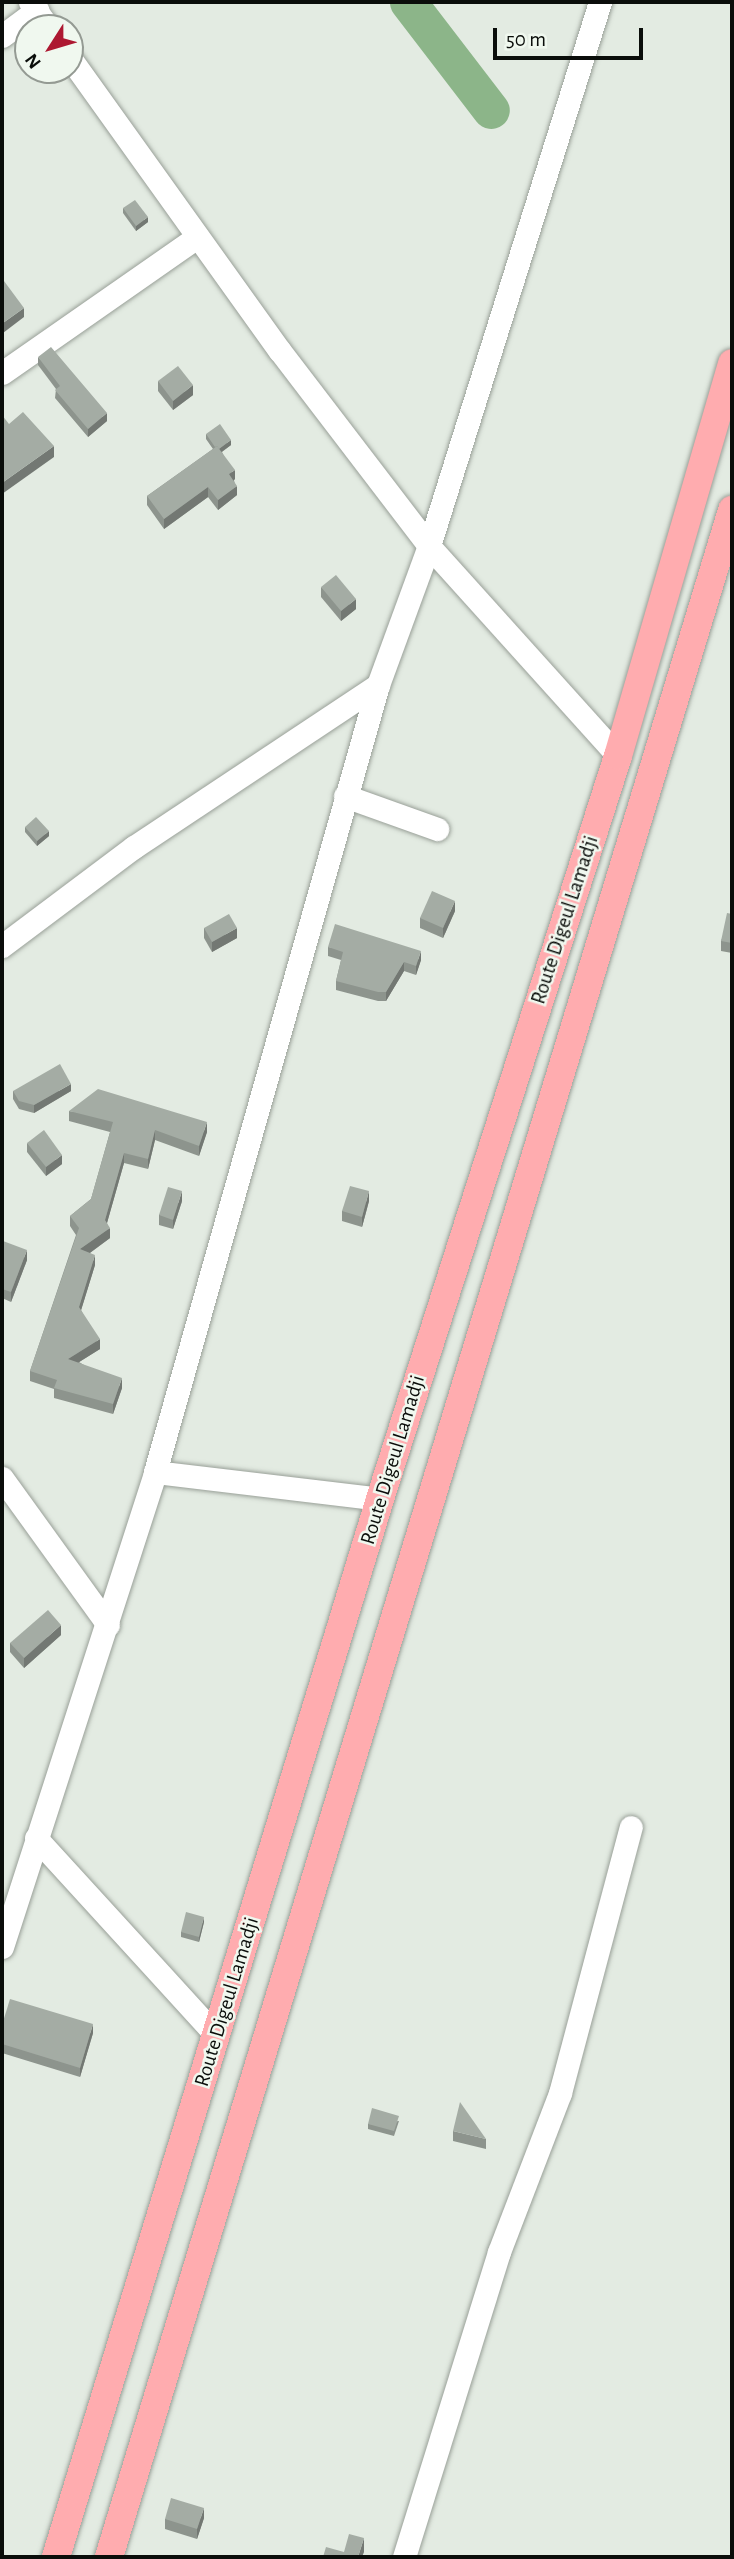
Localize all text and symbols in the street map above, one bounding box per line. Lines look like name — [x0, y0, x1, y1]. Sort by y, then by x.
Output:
north arrow — [14, 14, 84, 84]
scale bar — [496, 14, 646, 58]
text: 50 m — [506, 29, 546, 50]
text: N — [22, 50, 45, 72]
street label: Route Digeul Lamadji — [526, 833, 604, 1007]
street label: Route Digeul Lamadji — [355, 1372, 431, 1548]
street label: Route Digeul Lamadji — [189, 1914, 265, 2090]

